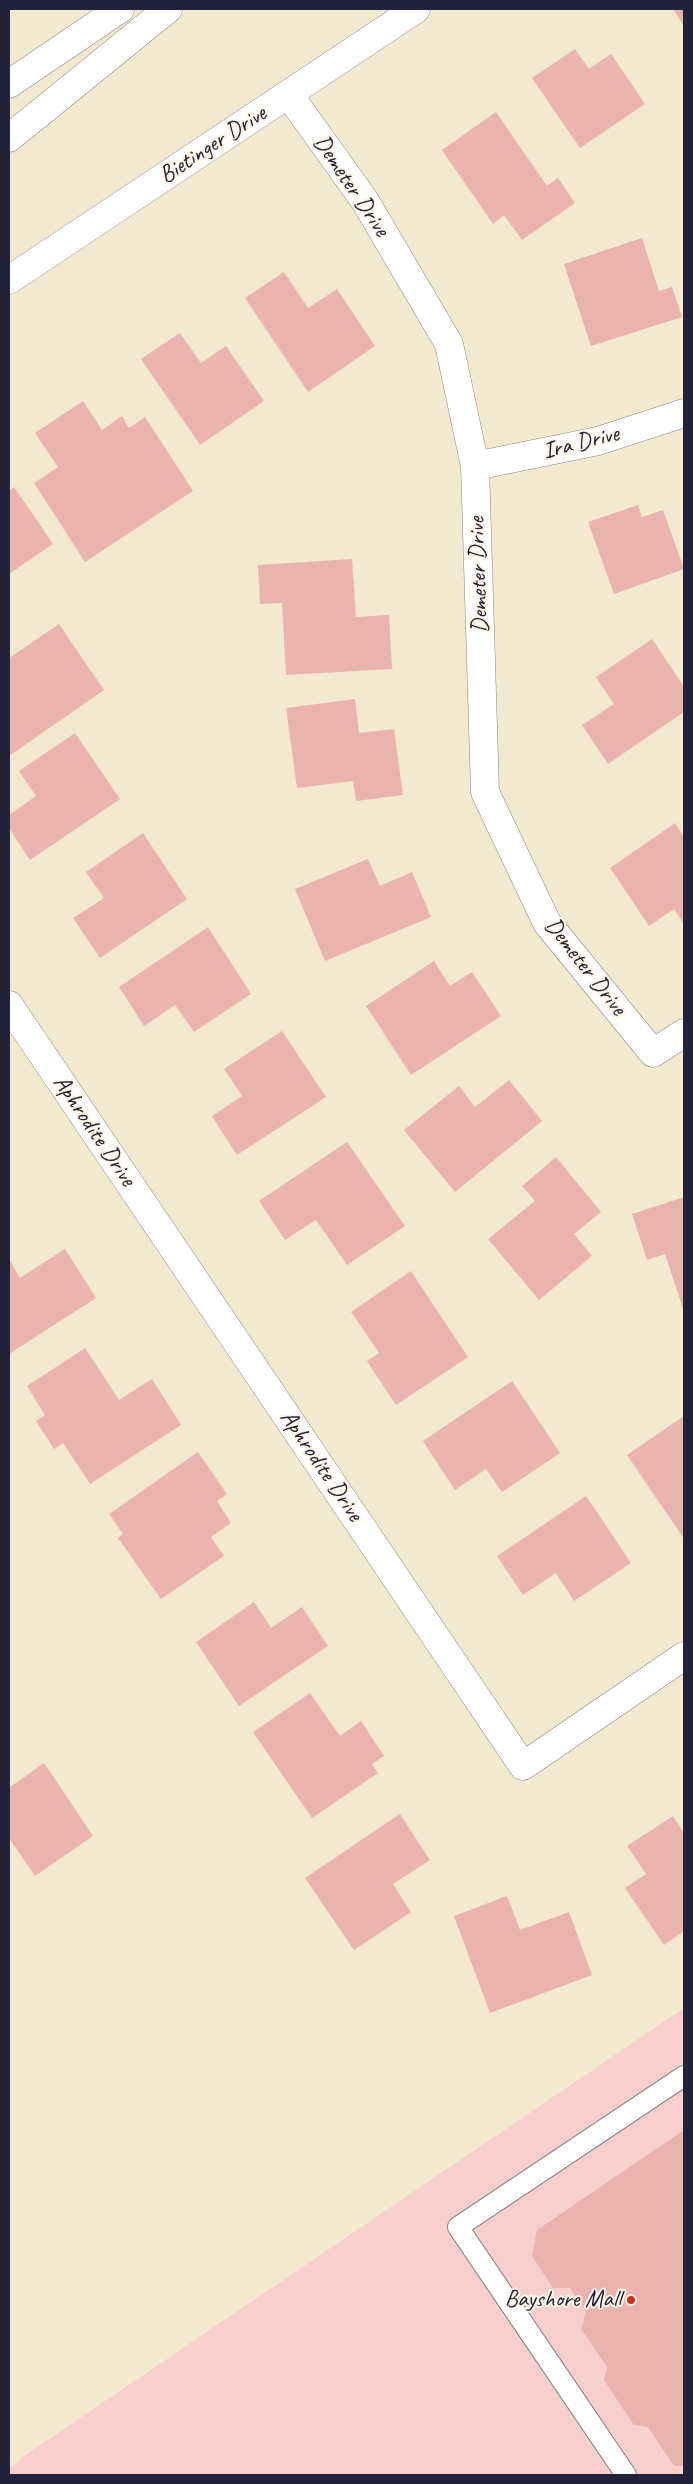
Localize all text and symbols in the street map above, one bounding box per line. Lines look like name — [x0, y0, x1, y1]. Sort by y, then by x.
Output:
street label: Bietinger Drive — [154, 100, 272, 190]
street label: Demeter Drive — [307, 130, 395, 242]
street label: Ira Drive — [540, 420, 622, 466]
street label: Demeter Drive — [463, 516, 495, 634]
street label: Demeter Drive — [538, 912, 632, 1022]
street label: Aphrodite Drive — [46, 1070, 142, 1192]
street label: Aphrodite Drive — [273, 1405, 369, 1527]
place label: Bayshore Mall — [505, 2286, 621, 2314]
marker: Bayshore Mall — [625, 2294, 637, 2306]

